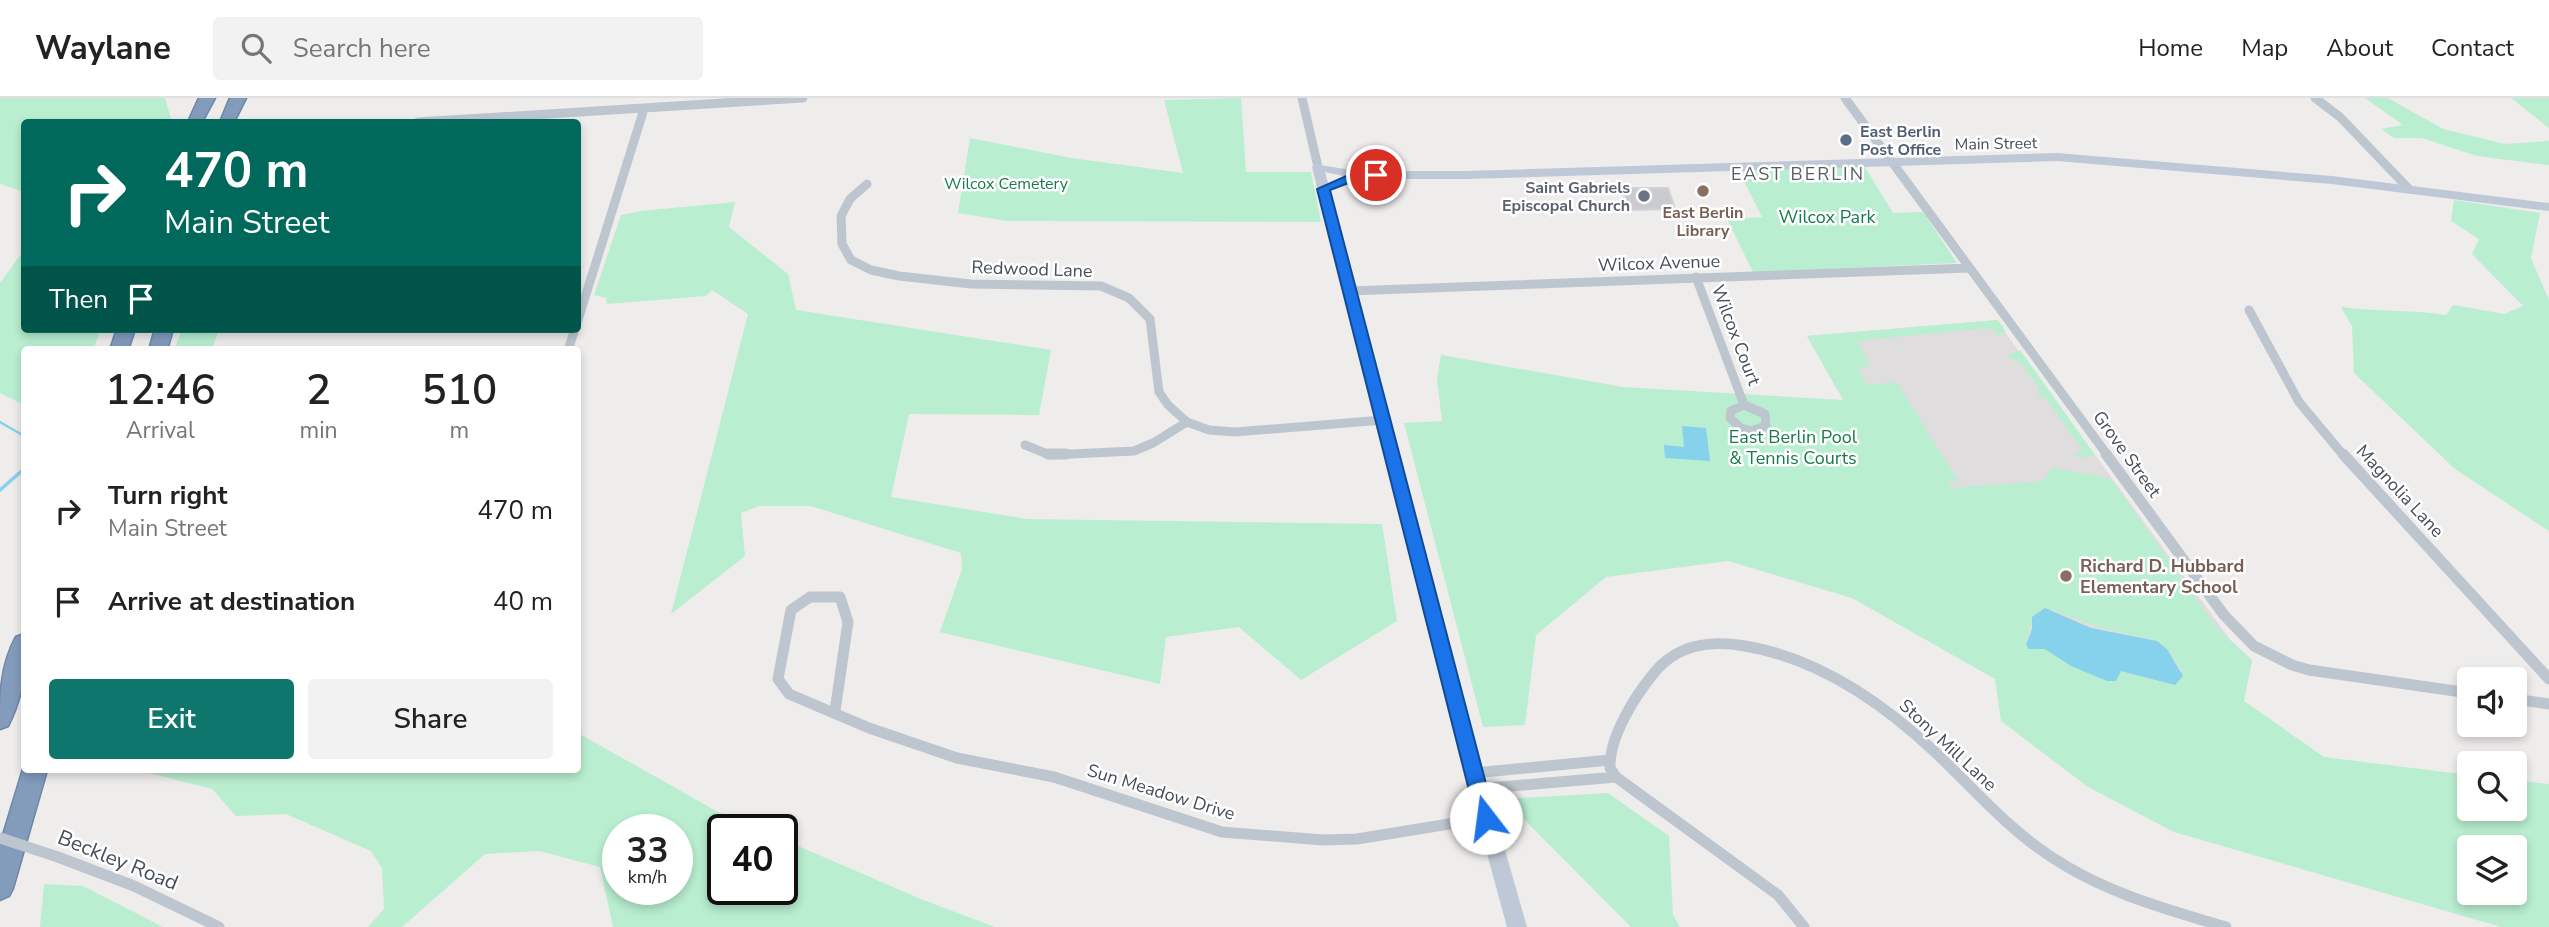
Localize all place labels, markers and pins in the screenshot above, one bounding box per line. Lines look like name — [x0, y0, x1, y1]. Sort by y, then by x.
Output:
place label: East Berlin Post Office — [1860, 121, 1942, 161]
marker: East Berlin Post Office — [1838, 132, 1854, 148]
pin — [1346, 145, 1406, 205]
place label: Saint Gabriels Episcopal Church — [1502, 177, 1630, 217]
marker: East Berlin Library — [1695, 183, 1711, 199]
marker: Saint Gabriels Episcopal Church — [1636, 188, 1652, 204]
place label: East Berlin Library — [1663, 202, 1743, 242]
place label: Richard D. Hubbard Elementary School — [2080, 554, 2244, 599]
marker: Richard D. Hubbard Elementary School — [2058, 568, 2074, 584]

